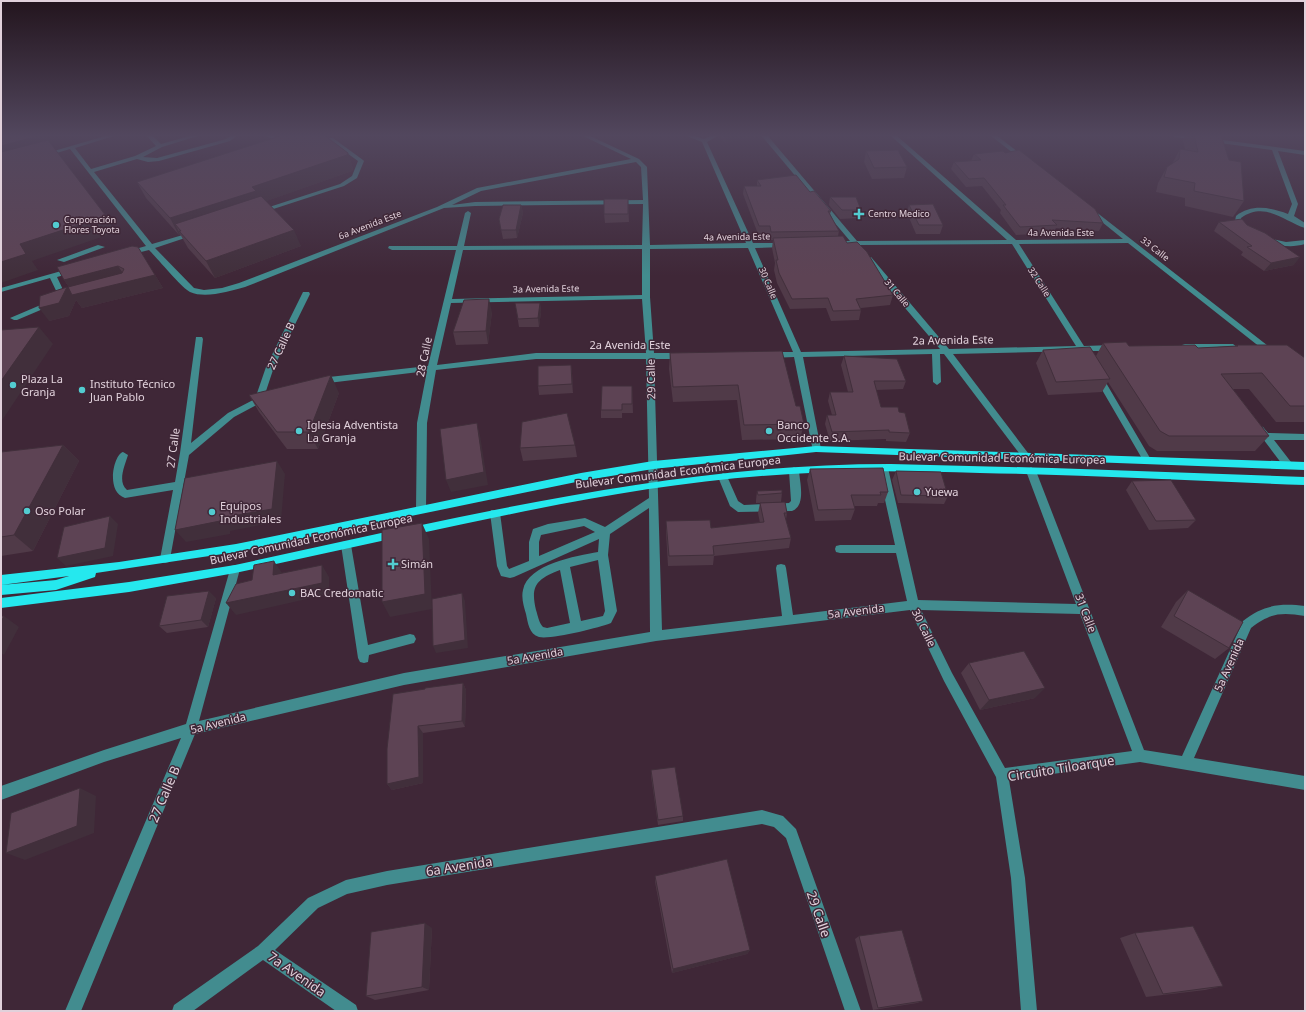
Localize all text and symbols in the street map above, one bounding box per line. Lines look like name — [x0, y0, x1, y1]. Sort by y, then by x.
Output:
street label: 6a Avenida Este — [337, 207, 403, 242]
place label: Centro Medico — [868, 207, 930, 220]
marker: Centro Medico — [853, 208, 865, 220]
place label: Corporación Flores Toyota — [64, 213, 120, 236]
marker: Corporación Flores Toyota — [51, 220, 61, 230]
street label: 4a Avenida Este — [1028, 226, 1094, 239]
street label: 4a Avenida Este — [704, 229, 770, 244]
street label: 33 Calle — [1138, 233, 1172, 264]
street label: 32 Calle — [1025, 264, 1054, 299]
street label: 30 Calle — [756, 265, 781, 301]
street label: 31 Calle — [882, 276, 913, 310]
street label: 3a Avenida Este — [513, 281, 579, 296]
street label: 27 Calle B — [263, 320, 298, 372]
street label: 2a Avenida Este — [912, 331, 994, 348]
street label: 28 Calle — [412, 336, 435, 378]
street label: 2a Avenida Este — [589, 337, 671, 352]
street label: 29 Calle — [643, 359, 658, 399]
place label: Plaza La Granja — [21, 371, 63, 399]
place label: Instituto Técnico Juan Pablo — [89, 376, 176, 404]
marker: Plaza La Granja — [8, 380, 18, 390]
marker: Instituto Técnico Juan Pablo — [77, 385, 87, 395]
place label: Iglesia Adventista La Granja — [307, 417, 398, 445]
place label: Banco Occidente S.A. — [777, 417, 851, 445]
marker: Iglesia Adventista La Granja — [294, 426, 304, 436]
marker: Banco Occidente S.A. — [764, 426, 774, 436]
street label: 27 Calle — [162, 427, 183, 469]
street label: Bulevar Comunidad Económica Europea — [898, 448, 1106, 467]
street label: Bulevar Comunidad Económica Europea — [574, 451, 781, 492]
place label: Yuewa — [925, 484, 959, 499]
marker: Yuewa — [912, 487, 922, 497]
place label: Equipos Industriales — [220, 498, 281, 526]
place label: Oso Polar — [35, 503, 86, 518]
marker: Oso Polar — [22, 506, 32, 516]
marker: Equipos Industriales — [207, 507, 217, 517]
street label: Bulevar Comunidad Económica Europea — [208, 510, 414, 567]
place label: Simán — [401, 556, 433, 571]
marker: Simán — [388, 559, 398, 569]
place label: BAC Credomatic — [300, 585, 383, 600]
marker: BAC Credomatic — [287, 588, 297, 598]
street label: 31 Calle — [1072, 591, 1101, 634]
street label: 5a Avenida — [827, 600, 885, 621]
street label: 30 Calle — [909, 606, 940, 649]
street label: 5a Avenida — [1210, 636, 1247, 694]
street label: 5a Avenida — [506, 643, 564, 668]
street label: 5a Avenida — [189, 708, 247, 737]
street label: Circuito Tiloarque — [1006, 751, 1116, 785]
street label: 27 Calle B — [144, 763, 184, 825]
street label: 6a Avenida — [424, 852, 494, 880]
street label: 29 Calle — [803, 888, 835, 940]
street label: 7a Avenida — [264, 947, 330, 1001]

